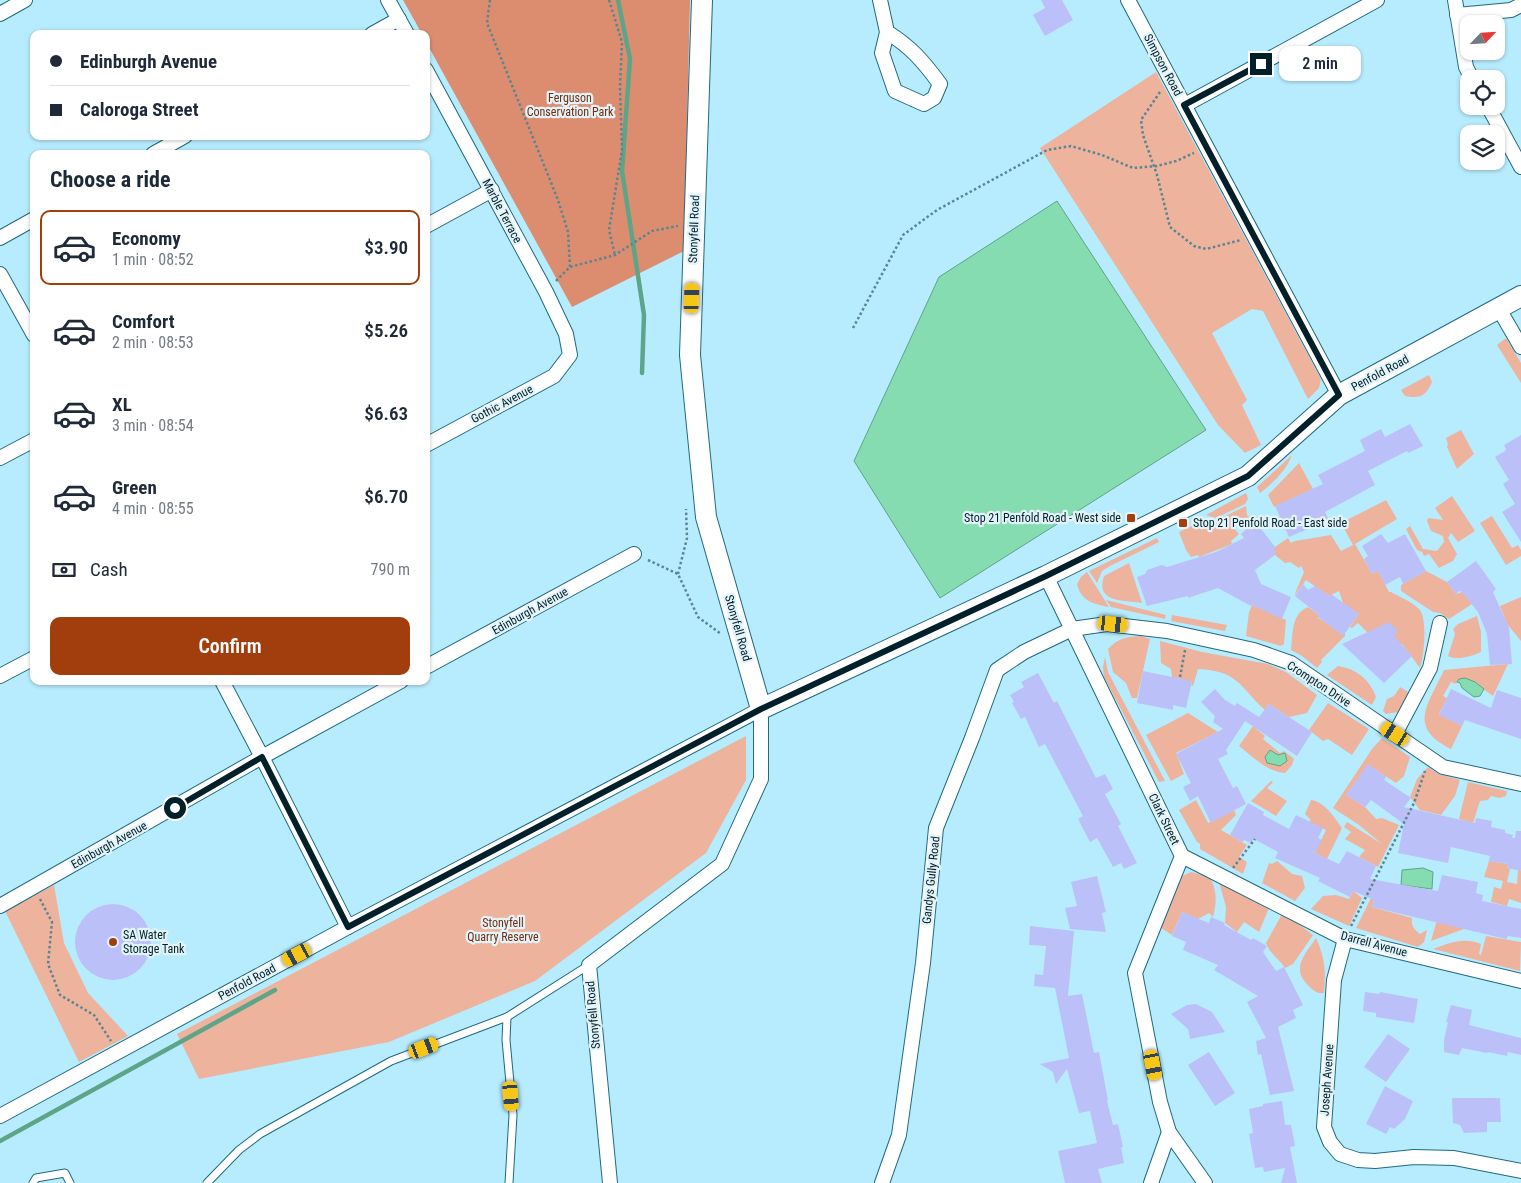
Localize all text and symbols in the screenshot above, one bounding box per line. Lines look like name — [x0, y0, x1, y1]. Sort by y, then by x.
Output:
north arrow — [1460, 15, 1505, 60]
map controls — [1460, 15, 1505, 170]
street label: Simpson Road — [1141, 32, 1185, 98]
callout: 2 min — [1278, 46, 1361, 82]
text: Edinburgh Avenue — [80, 50, 217, 73]
route end — [1250, 53, 1272, 75]
text: 2 min — [1302, 54, 1338, 73]
button: locate — [1460, 70, 1505, 115]
park label: Ferguson Conservation Park — [527, 91, 614, 119]
text: Caloroga Street — [80, 98, 199, 121]
button: layers — [1460, 125, 1505, 170]
text: Choose a ride — [50, 167, 171, 192]
street label: Marble Terrace — [479, 177, 525, 246]
street label: Stonyfell Road — [686, 195, 702, 263]
icon: car — [52, 225, 97, 270]
text: Economy — [112, 227, 181, 250]
text: $3.90 — [364, 236, 408, 259]
text: 1 min · 08:52 — [112, 250, 194, 269]
car — [683, 283, 700, 313]
icon: car — [52, 308, 97, 353]
text: Comfort — [112, 310, 175, 333]
text: $5.26 — [364, 319, 408, 342]
text: 2 min · 08:53 — [112, 333, 194, 352]
street label: Penfold Road — [1349, 352, 1411, 394]
street label: Gothic Avenue — [469, 382, 536, 426]
icon: car — [52, 391, 97, 436]
text: XL — [112, 393, 132, 416]
text: $6.63 — [364, 402, 408, 425]
text: 3 min · 08:54 — [112, 416, 194, 435]
icon: car — [52, 474, 97, 519]
text: Green — [112, 476, 157, 499]
text: $6.70 — [364, 485, 408, 508]
text: 4 min · 08:55 — [112, 499, 194, 518]
place label: Stop 21 Penfold Road - West side — [964, 511, 1121, 525]
marker: Stop 21 Penfold Road - West side — [1125, 512, 1137, 524]
place label: Stop 21 Penfold Road - East side — [1193, 516, 1347, 530]
marker: Stop 21 Penfold Road - East side — [1177, 517, 1189, 529]
icon: cash — [50, 556, 78, 584]
text: Cash — [90, 558, 128, 581]
text: 790 m — [371, 560, 410, 579]
street label: Edinburgh Avenue — [490, 584, 571, 638]
street label: Stonyfell Road — [722, 593, 754, 663]
car — [1097, 615, 1128, 633]
button: Confirm — [50, 617, 410, 675]
street label: Crompton Drive — [1284, 658, 1354, 710]
car — [1378, 720, 1411, 748]
street label: Clark Street — [1146, 791, 1183, 847]
route start — [164, 797, 186, 819]
street label: Edinburgh Avenue — [69, 818, 150, 872]
street label: Gandys Gully Road — [919, 835, 943, 925]
park label: Stonyfell Quarry Reserve — [467, 916, 539, 944]
place label: SA Water Storage Tank — [123, 928, 185, 956]
street label: Darrell Avenue — [1339, 928, 1409, 960]
marker: SA Water Storage Tank — [107, 936, 119, 948]
car — [280, 941, 313, 969]
street label: Penfold Road — [216, 961, 278, 1003]
street label: Stonyfell Road — [583, 980, 603, 1050]
car — [407, 1036, 440, 1060]
street label: Joseph Avenue — [1318, 1043, 1337, 1116]
car — [1142, 1049, 1163, 1081]
car — [502, 1080, 519, 1112]

